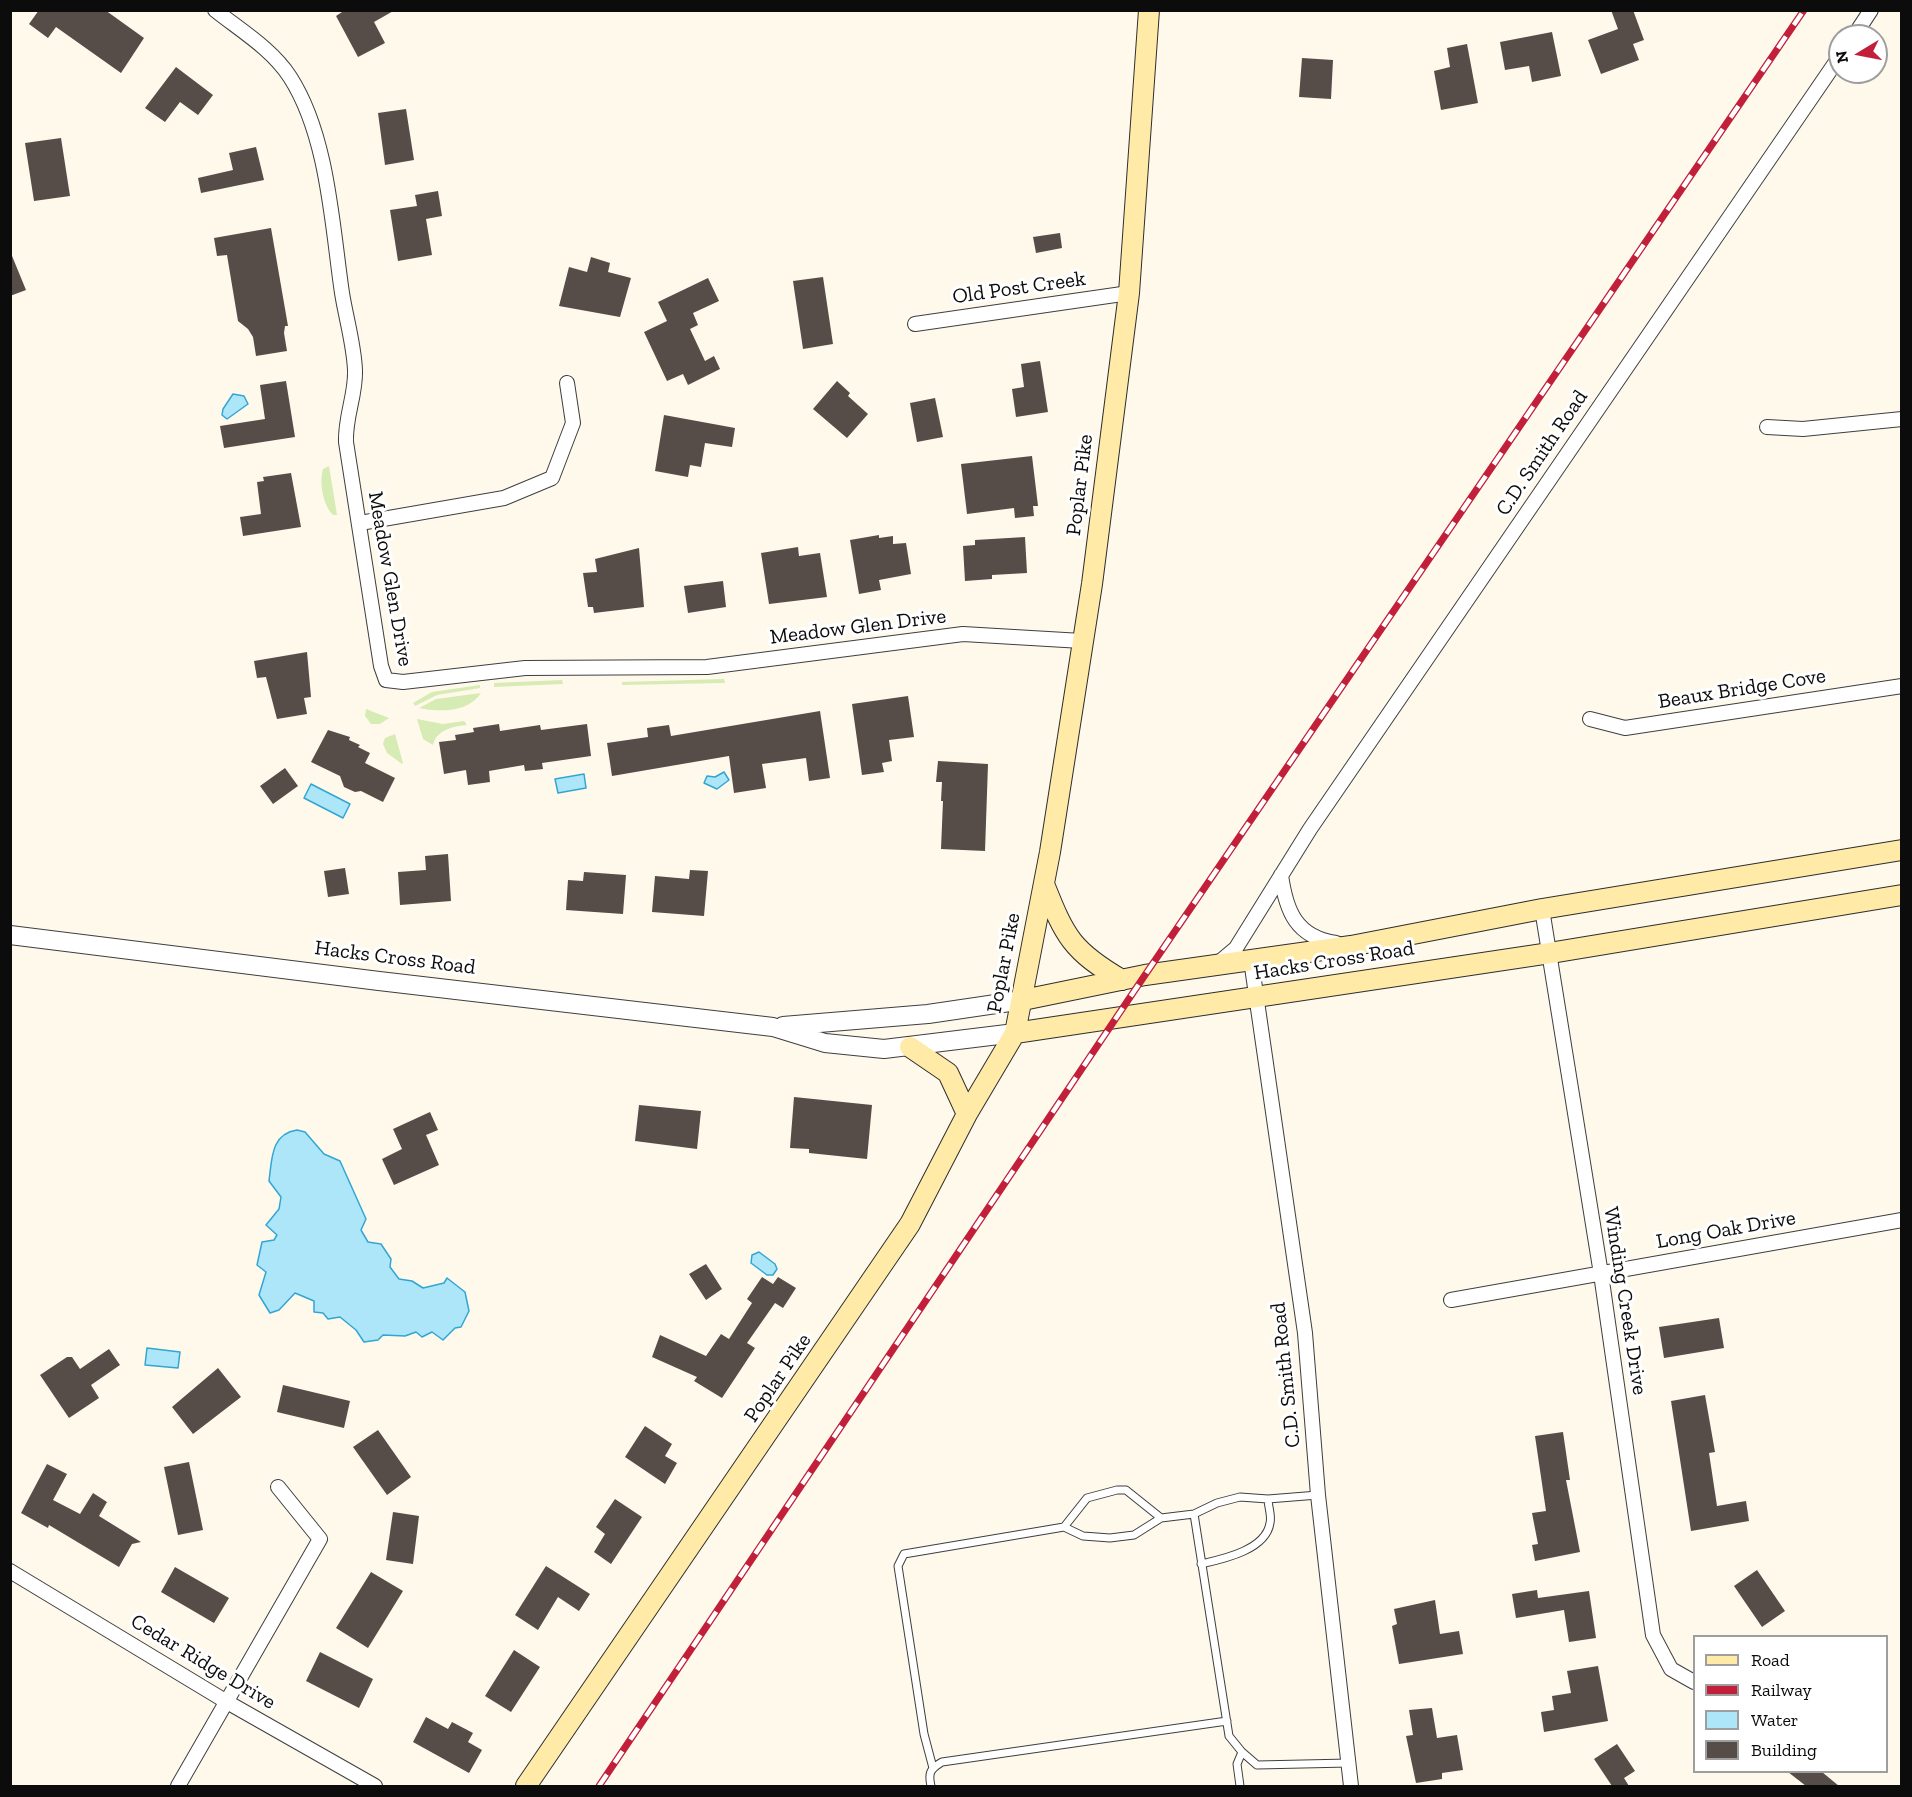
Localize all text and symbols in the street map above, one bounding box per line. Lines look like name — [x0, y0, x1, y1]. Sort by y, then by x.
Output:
north arrow — [1828, 24, 1888, 84]
text: N — [1831, 49, 1852, 65]
street label: Old Post Creek — [951, 266, 1087, 310]
street label: C.D. Smith Road — [1491, 385, 1593, 521]
street label: Poplar Pike — [1061, 433, 1099, 537]
street label: Meadow Glen Drive — [362, 490, 418, 668]
street label: Meadow Glen Drive — [769, 604, 947, 650]
street label: Beaux Bridge Cove — [1656, 663, 1828, 715]
street label: Poplar Pike — [982, 911, 1026, 1015]
street label: Hacks Cross Road — [313, 936, 477, 980]
street label: Hacks Cross Road — [1252, 936, 1416, 986]
street label: Winding Creek Drive — [1598, 1205, 1652, 1397]
street label: Long Oak Drive — [1654, 1205, 1798, 1255]
street label: C.D. Smith Road — [1266, 1301, 1306, 1449]
street label: Poplar Pike — [739, 1329, 817, 1427]
street label: Cedar Ridge Drive — [126, 1609, 280, 1715]
legend — [1693, 1635, 1888, 1773]
text: Road — [1751, 1649, 1790, 1671]
text: Railway — [1751, 1679, 1812, 1701]
text: Water — [1751, 1709, 1798, 1731]
text: Building — [1751, 1739, 1817, 1761]

